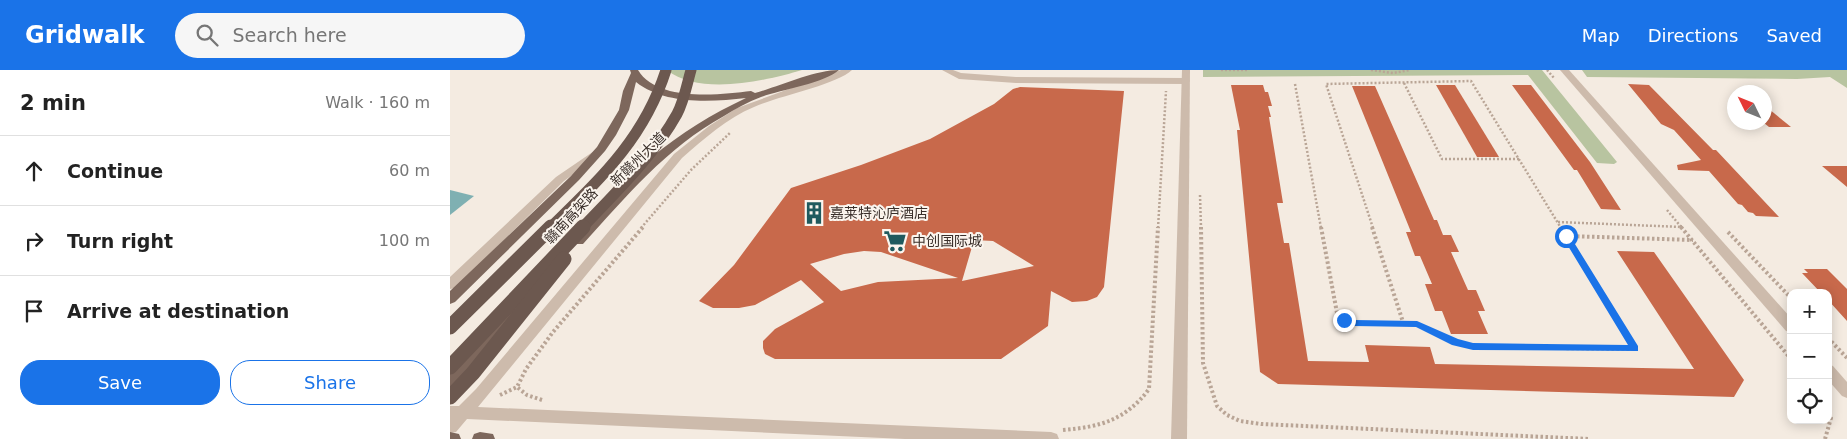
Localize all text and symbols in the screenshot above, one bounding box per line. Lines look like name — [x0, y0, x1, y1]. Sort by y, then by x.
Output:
search box — [175, 13, 525, 58]
text: Gridwalk — [25, 21, 145, 49]
icon: search — [193, 21, 221, 49]
text: Search here — [233, 24, 347, 46]
text: Map — [1582, 25, 1620, 46]
text: Directions — [1648, 25, 1738, 46]
text: Saved — [1766, 25, 1822, 46]
north arrow — [1727, 85, 1772, 130]
text: 2 min — [20, 91, 86, 115]
text: Walk · 160 m — [325, 93, 430, 112]
street label: 新赣州大道 — [607, 129, 669, 189]
icon: ahead — [20, 157, 48, 185]
text: Continue — [67, 160, 163, 182]
text: 60 m — [389, 161, 430, 180]
street label: 赣南高架路 — [541, 185, 601, 247]
building icon: 嘉莱特沁庐酒店 — [801, 200, 827, 226]
place label: 嘉莱特沁庐酒店 — [830, 205, 928, 221]
route start — [1555, 225, 1578, 248]
icon: right — [20, 227, 48, 255]
supermarket icon: 中创国际城 — [882, 228, 908, 254]
text: Turn right — [67, 230, 173, 252]
text: 100 m — [379, 231, 430, 250]
place label: 中创国际城 — [912, 233, 982, 249]
map controls — [1787, 289, 1832, 424]
button: + — [1787, 289, 1832, 334]
icon: arrive — [20, 297, 48, 325]
text: Arrive at destination — [67, 300, 289, 322]
route end — [1333, 309, 1356, 332]
button: − — [1787, 334, 1832, 379]
button: Save — [20, 360, 220, 405]
button: Share — [230, 360, 430, 405]
button: locate — [1787, 379, 1832, 424]

